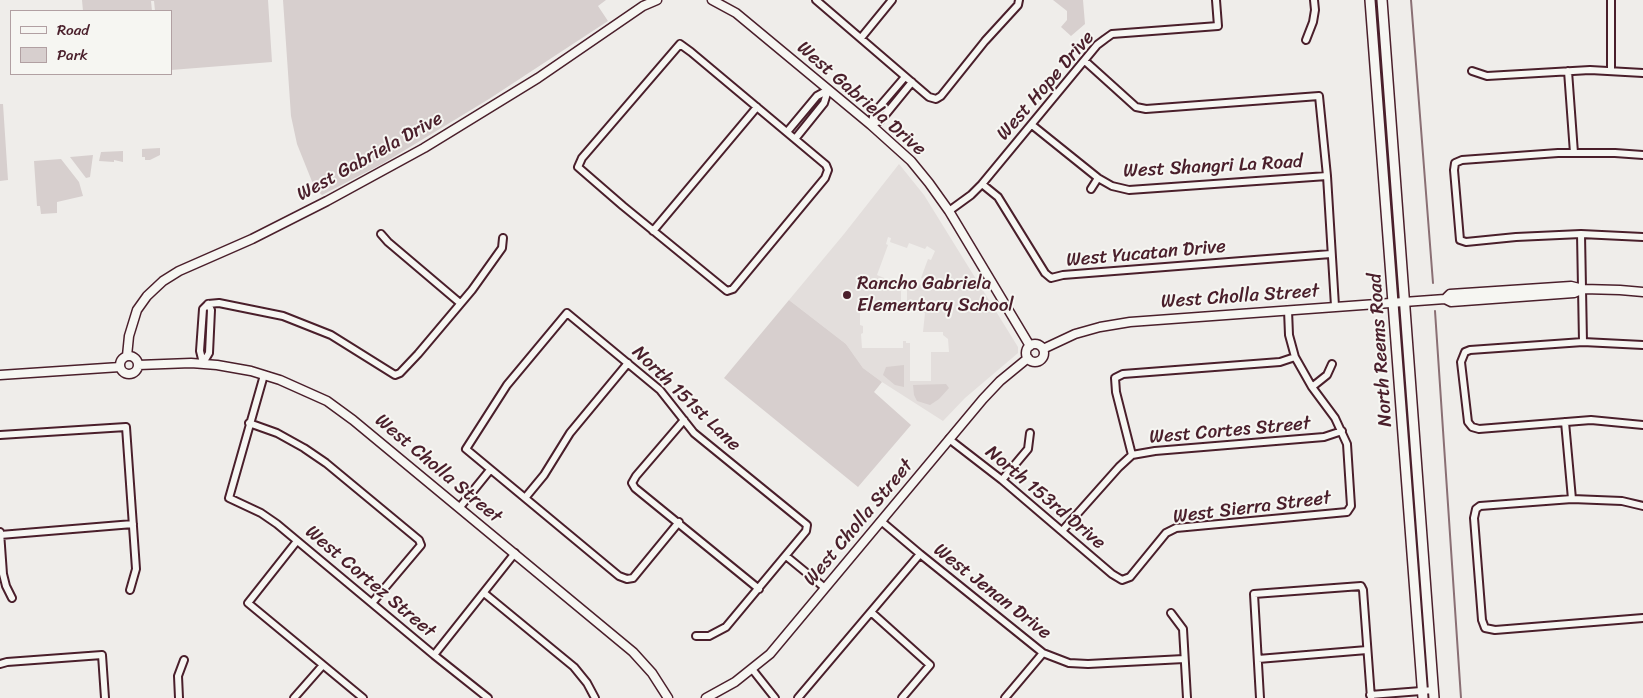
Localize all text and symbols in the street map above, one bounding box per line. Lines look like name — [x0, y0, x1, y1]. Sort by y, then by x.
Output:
legend — [10, 10, 172, 75]
text: Road — [57, 17, 89, 43]
street label: West Hope Drive — [992, 27, 1100, 145]
street label: West Gabriela Drive — [792, 37, 930, 161]
text: Park — [57, 42, 88, 68]
street label: West Gabriela Drive — [293, 107, 447, 207]
street label: West Shangri La Road — [1123, 151, 1303, 183]
street label: West Yucatan Drive — [1065, 236, 1227, 272]
street label: North Reems Road — [1364, 272, 1398, 428]
place label: Rancho Gabriela Elementary School — [857, 273, 1014, 317]
street label: West Cholla Street — [1160, 280, 1320, 314]
marker: Rancho Gabriela Elementary School — [841, 289, 853, 301]
street label: North 151st Lane — [627, 341, 745, 457]
street label: West Cholla Street — [370, 409, 506, 529]
street label: West Cortes Street — [1148, 413, 1312, 449]
street label: North 153rd Drive — [980, 441, 1110, 555]
street label: West Cholla Street — [799, 455, 919, 591]
street label: West Sierra Street — [1172, 487, 1332, 529]
street label: West Cortez Street — [300, 521, 440, 643]
street label: West Jenan Drive — [929, 539, 1055, 645]

